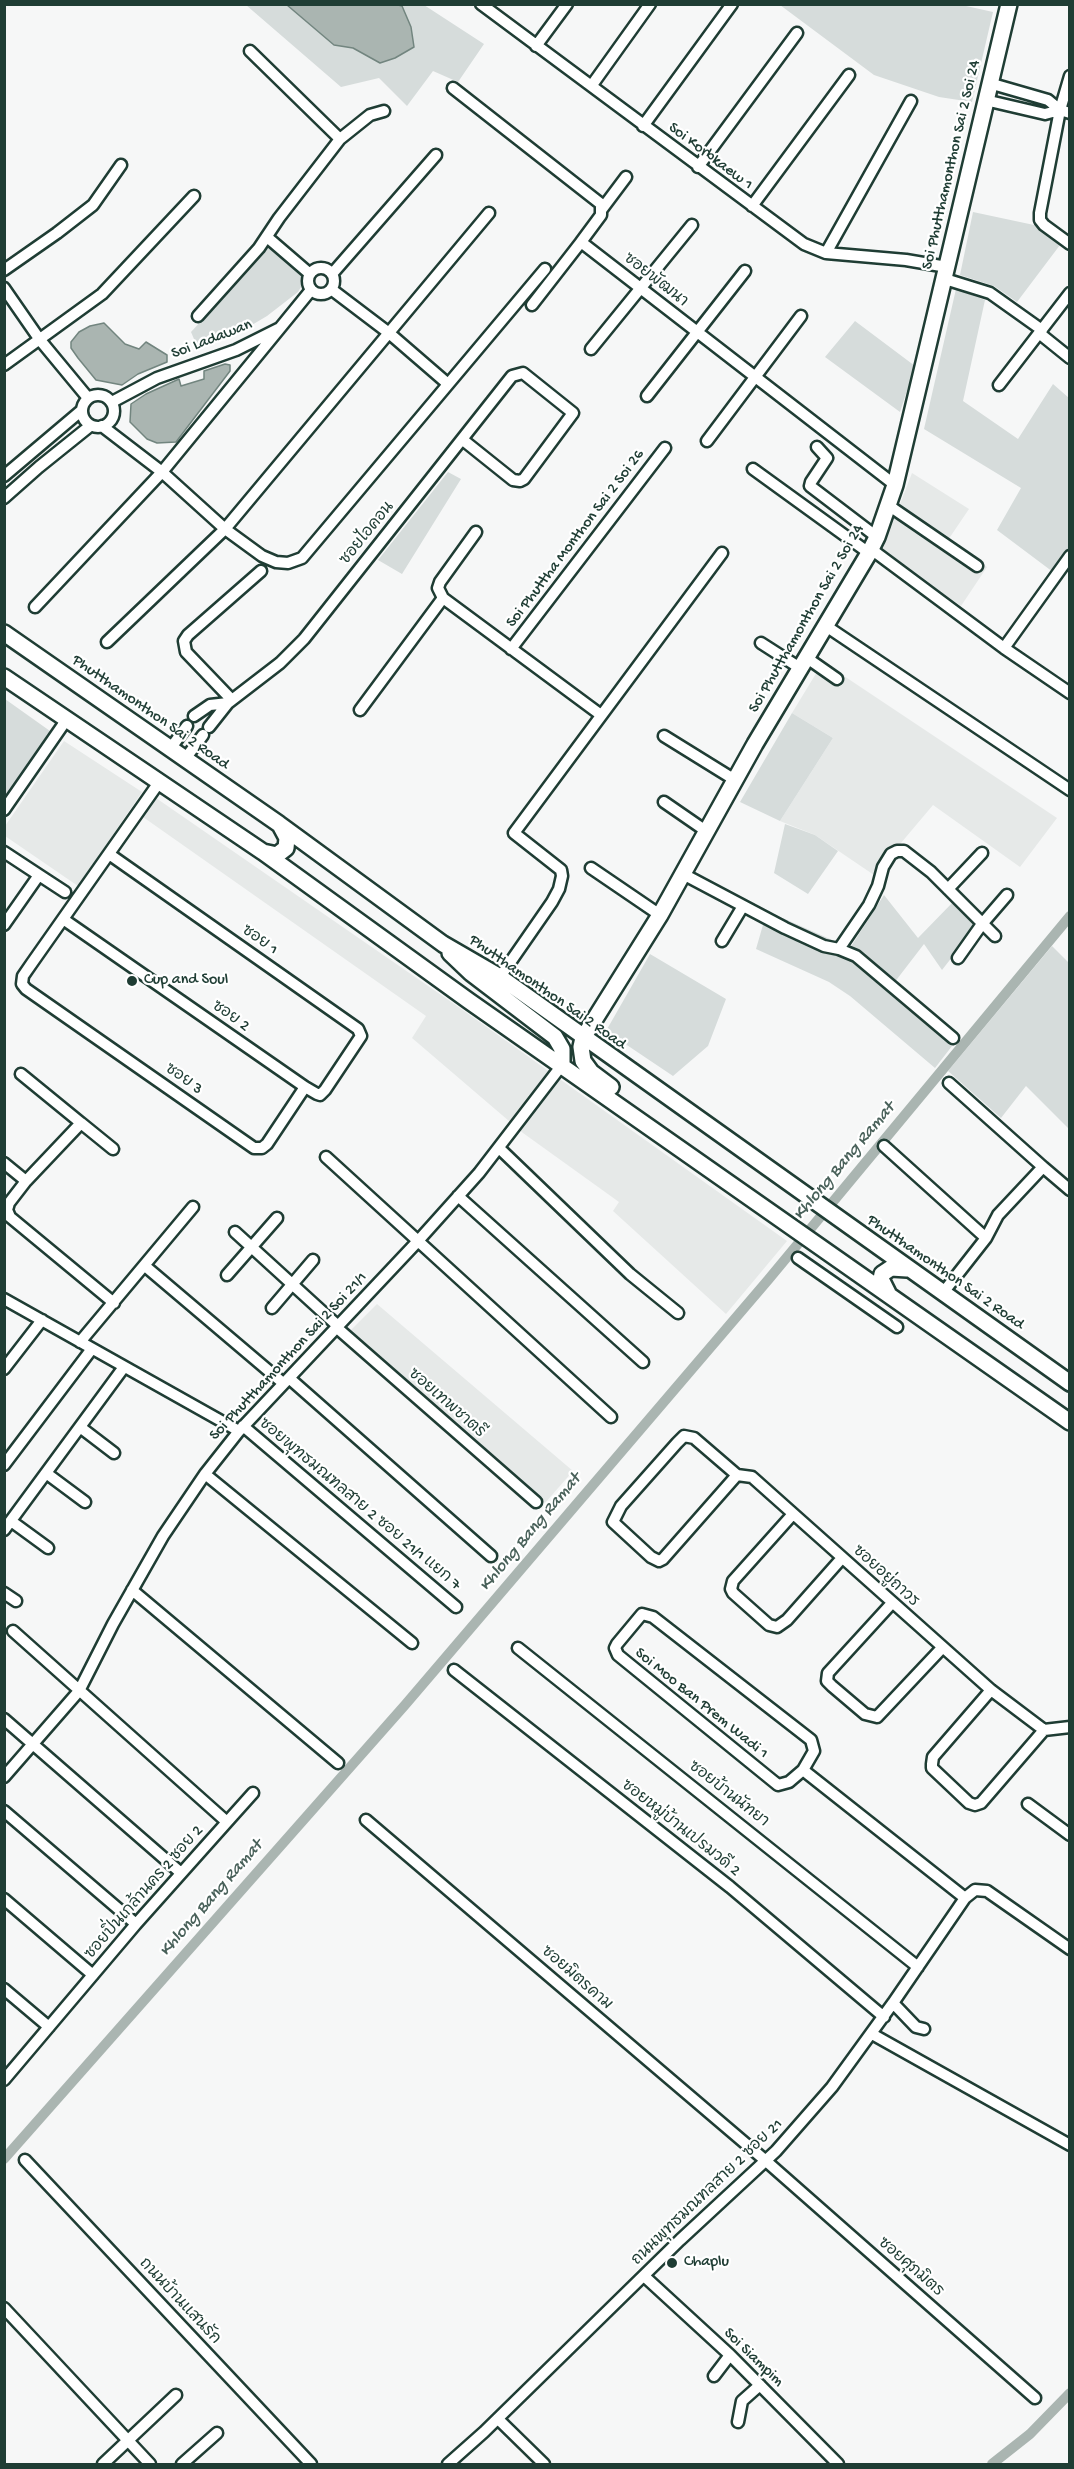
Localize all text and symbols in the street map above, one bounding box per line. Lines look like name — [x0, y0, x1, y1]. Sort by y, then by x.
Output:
street label: Soi Phutthamonthon Sai 2 Soi 24 — [919, 59, 985, 271]
street label: Soi Korbkaew 1 — [664, 119, 756, 195]
street label: ซอยพัฒนา — [619, 250, 691, 312]
street label: Soi Ladawan — [169, 316, 255, 364]
street label: Soi Phuttha Monthon Sai 2 Soi 26 — [503, 446, 649, 632]
street label: ซอยไอคอน — [337, 499, 399, 569]
street label: Soi Phutthamonthon Sai 2 Soi 24 — [745, 521, 869, 717]
street label: Phutthamonthon Sai 2 Road — [68, 651, 232, 775]
street label: ซอย 1 — [237, 922, 281, 960]
street label: Phutthamonthon Sai 2 Road — [465, 931, 629, 1055]
place label: Cup and Soul — [144, 971, 228, 991]
marker: Cup and Soul — [125, 974, 139, 988]
street label: ซอย 2 — [208, 997, 252, 1037]
street label: ซอย 3 — [160, 1060, 206, 1100]
water label: Khlong Bang Ramat — [789, 1098, 901, 1226]
street label: Phutthamonthon Sai 2 Road — [863, 1211, 1027, 1335]
street label: Soi Phutthamonthon Sai 2 Soi 21/1 — [206, 1269, 372, 1445]
street label: ซอยเทพชาตรี — [403, 1365, 489, 1443]
street label: ซอยพุทธมณฑลสาย 2 ซอย 21/1 แยก 7 — [254, 1415, 464, 1595]
water label: Khlong Bang Ramat — [475, 1469, 587, 1597]
street label: ซอยอยู่ถาวร — [848, 1542, 922, 1612]
street label: Soi Moo Ban Prem Wadi 1 — [630, 1644, 772, 1764]
street label: ซอยบ้านนัทยา — [684, 1758, 772, 1832]
street label: ซอยหมู่บ้านเปรมวดี 2 — [617, 1777, 743, 1881]
street label: ซอยปิ่นเกล้านคร 2 ซอย 2 — [82, 1822, 208, 1964]
water label: Khlong Bang Ramat — [155, 1836, 269, 1962]
street label: ซอยมิตรคาม — [536, 1943, 616, 2015]
street label: ถนนพุทธมณฑลสาย 2 ซอย 21 — [628, 2116, 788, 2270]
street label: ซอยศุภมิตร — [873, 2234, 947, 2302]
place label: Chaplu — [684, 2253, 729, 2273]
street label: ถนนบ้านแสนรัก — [134, 2255, 224, 2349]
marker: Chaplu — [665, 2256, 679, 2270]
street label: Soi Siampim — [719, 2324, 787, 2392]

